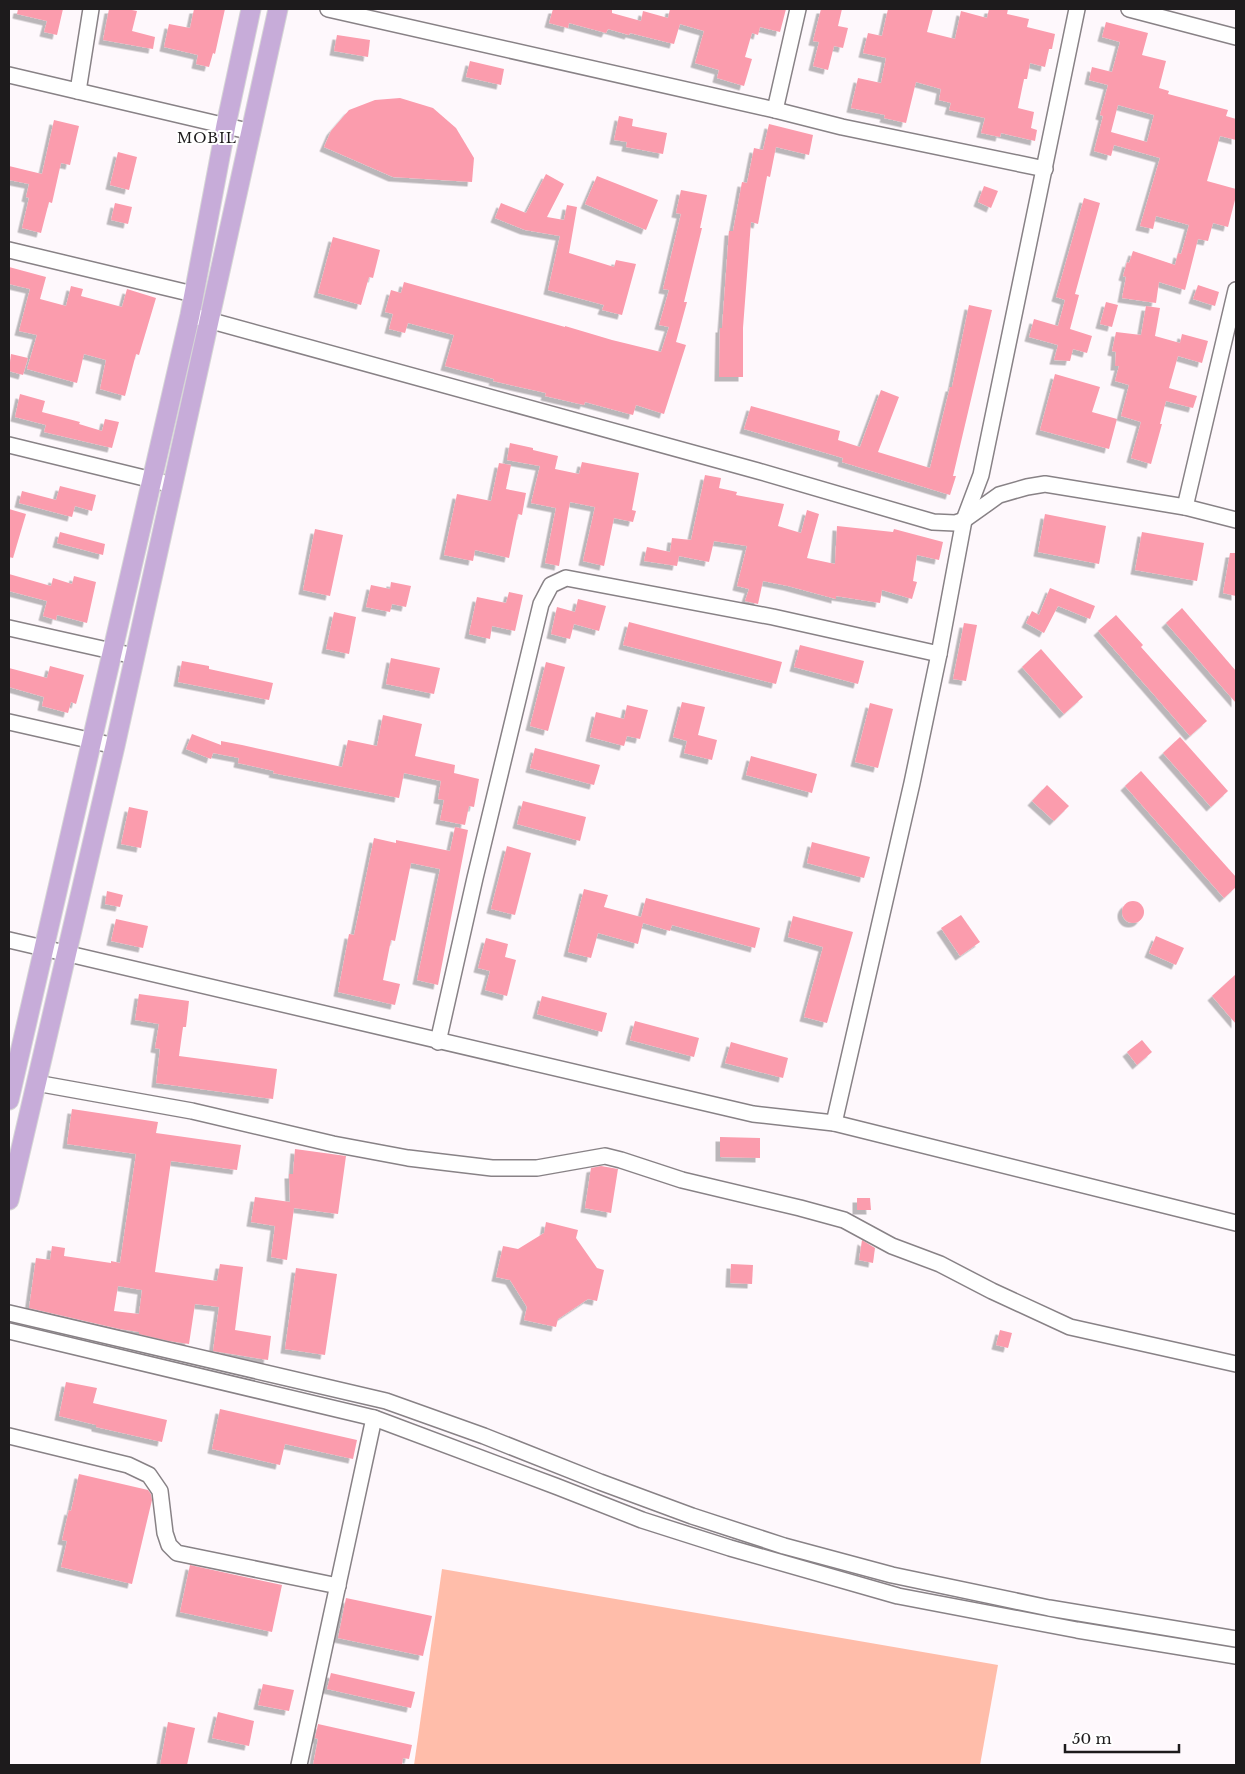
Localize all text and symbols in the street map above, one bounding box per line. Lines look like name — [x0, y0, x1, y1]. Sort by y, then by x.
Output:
district label: MOBIL — [177, 129, 237, 147]
scale bar — [1065, 1722, 1179, 1754]
text: 50 m — [1072, 1729, 1112, 1748]

